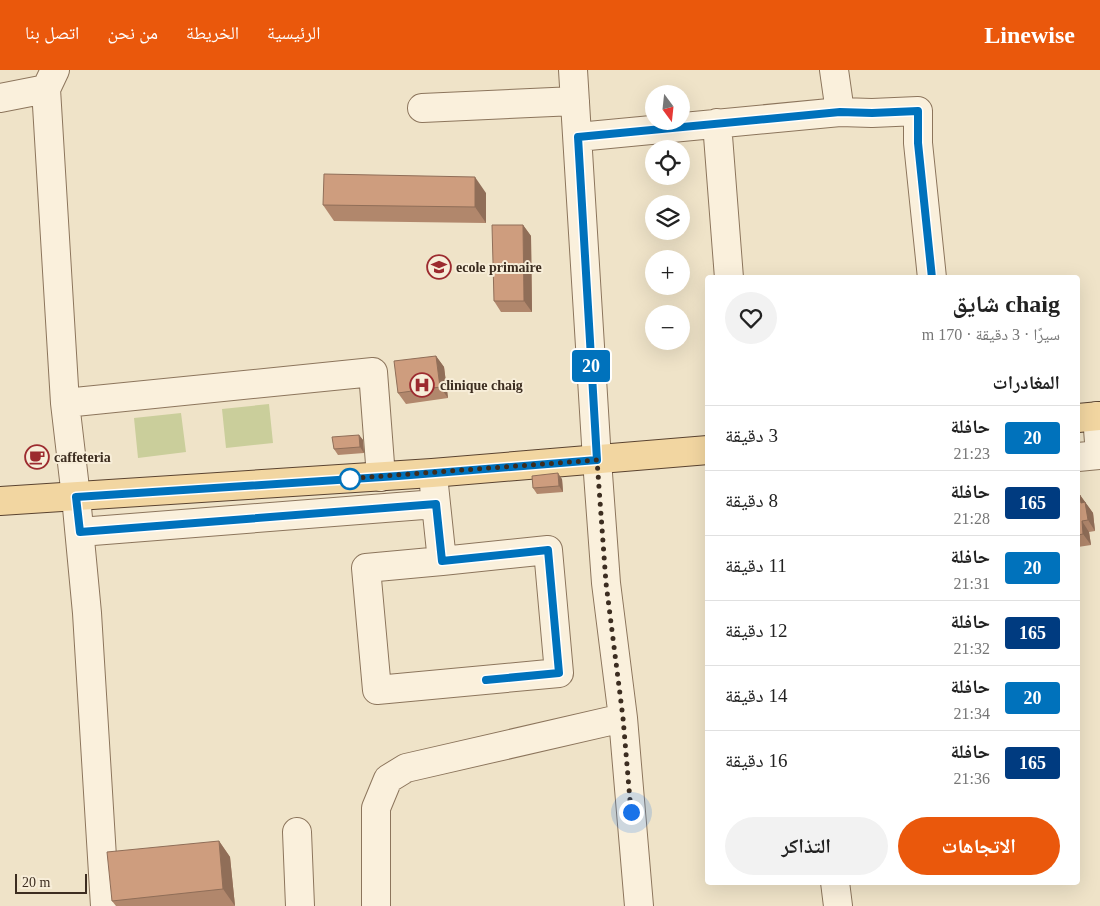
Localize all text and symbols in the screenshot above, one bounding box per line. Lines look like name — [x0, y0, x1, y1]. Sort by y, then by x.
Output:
text: Linewise — [984, 22, 1075, 48]
text: اتصل بنا — [25, 23, 79, 43]
text: من نحن — [107, 23, 158, 43]
text: الخريطة — [186, 23, 239, 43]
text: الرئيسية — [267, 23, 320, 43]
north arrow — [645, 85, 690, 130]
map controls — [645, 85, 690, 350]
button: locate — [645, 140, 690, 185]
button: layers — [645, 195, 690, 240]
button: + — [645, 250, 690, 295]
school or university icon: ecole primaire — [426, 254, 452, 280]
place label: ecole primaire — [456, 260, 542, 275]
text: chaig شايق — [952, 291, 1060, 317]
button: heart — [725, 292, 777, 344]
button: − — [645, 305, 690, 350]
text: سيرًا · 3 دقيقة · 170 m — [922, 326, 1060, 343]
line badge: 20 — [568, 350, 614, 382]
text: 20 — [582, 356, 600, 376]
hospital icon: clinique chaig — [409, 372, 435, 398]
text: المغادرات — [993, 372, 1060, 393]
place label: clinique chaig — [440, 378, 523, 393]
text: حافلة — [951, 416, 990, 437]
text: 3 دقيقة — [725, 425, 778, 446]
text: 20 — [1024, 428, 1042, 448]
cafe icon: caffeteria — [24, 444, 50, 470]
text: 21:23 — [954, 445, 990, 462]
place label: caffeteria — [54, 450, 111, 465]
unlabelled marker — [339, 468, 361, 490]
text: حافلة — [951, 481, 990, 502]
text: 8 دقيقة — [725, 490, 778, 511]
text: 165 — [1019, 493, 1046, 513]
text: 21:28 — [954, 510, 990, 527]
text: حافلة — [951, 546, 990, 567]
text: 11 دقيقة — [725, 555, 787, 576]
text: 20 — [1024, 558, 1042, 578]
text: 21:31 — [954, 575, 990, 592]
text: حافلة — [951, 611, 990, 632]
text: 12 دقيقة — [725, 620, 787, 641]
text: 165 — [1019, 623, 1046, 643]
text: 21:32 — [954, 640, 990, 657]
text: حافلة — [951, 676, 990, 697]
text: 14 دقيقة — [725, 685, 787, 706]
text: 20 — [1024, 688, 1042, 708]
text: 21:34 — [954, 705, 990, 722]
text: حافلة — [951, 741, 990, 762]
text: 16 دقيقة — [725, 750, 787, 771]
text: 165 — [1019, 753, 1046, 773]
text: 21:36 — [954, 770, 990, 787]
your location — [619, 800, 644, 825]
button: التذاكر — [725, 817, 888, 875]
button: الاتجاهات — [898, 817, 1060, 875]
scale bar — [15, 871, 88, 894]
text: 20 m — [22, 875, 50, 890]

